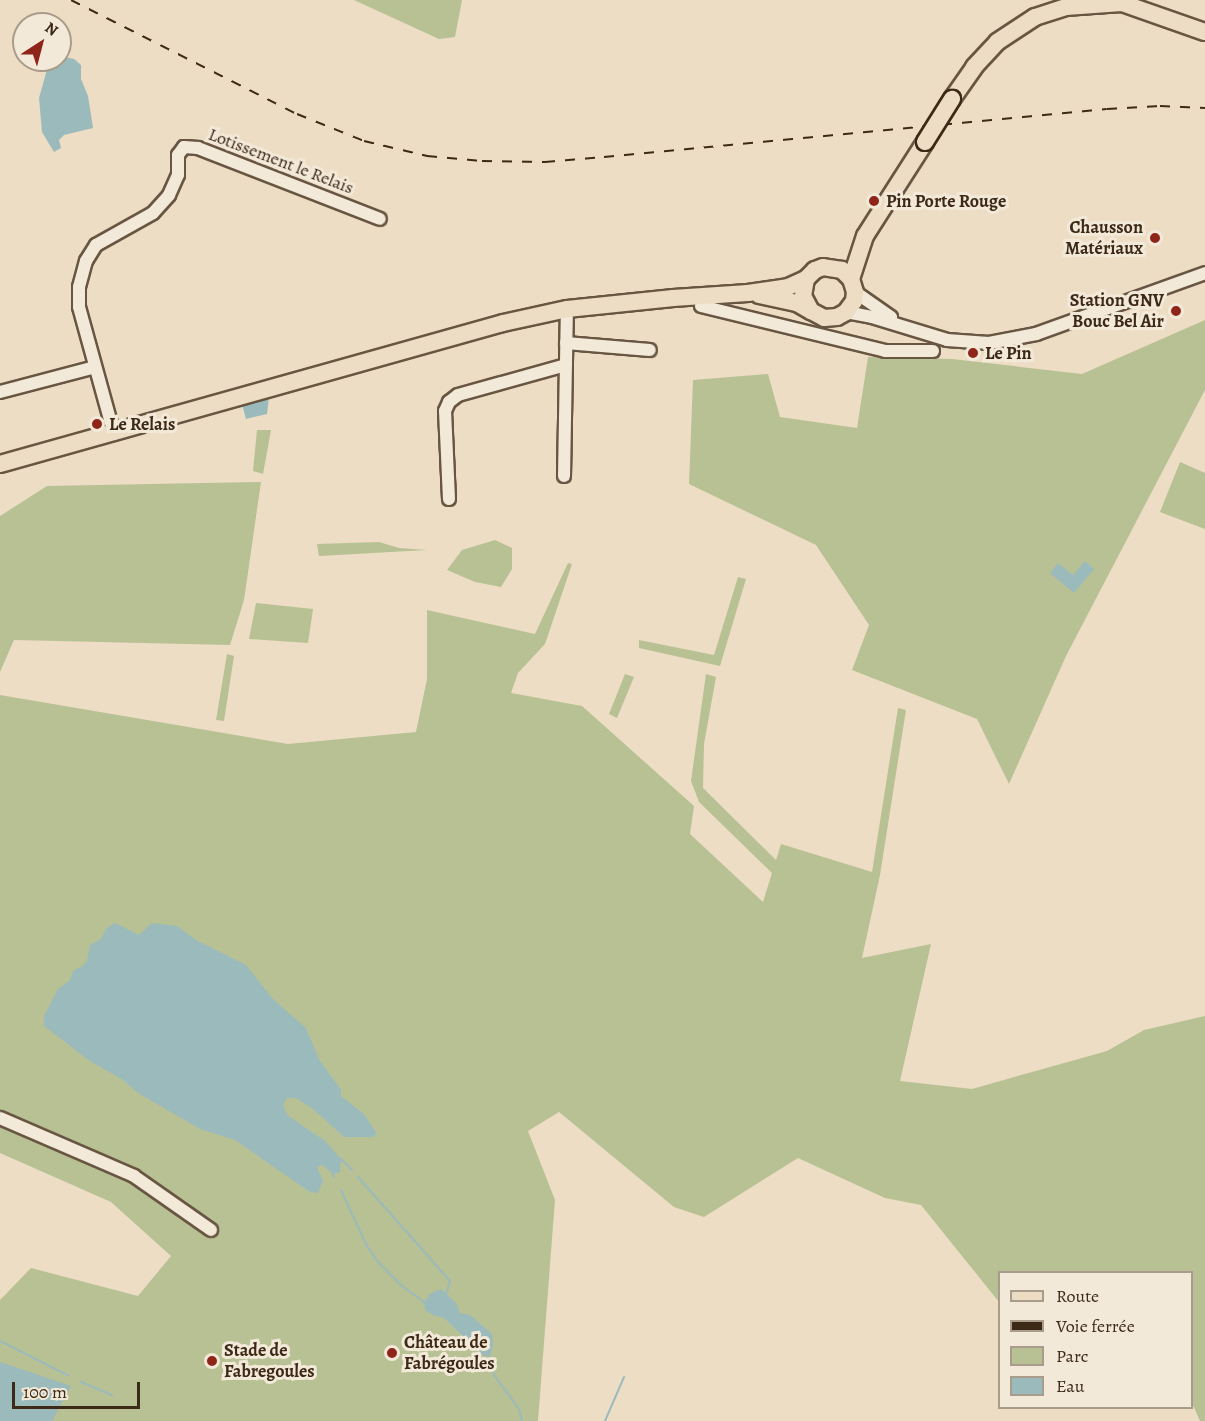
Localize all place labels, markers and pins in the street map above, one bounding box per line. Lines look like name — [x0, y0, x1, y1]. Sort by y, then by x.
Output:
place label: Pin Porte Rouge — [886, 190, 1006, 212]
marker: Pin Porte Rouge — [867, 194, 881, 208]
place label: Chausson Matériaux — [1065, 217, 1143, 260]
marker: Chausson Matériaux — [1148, 231, 1162, 245]
place label: Station GNV Bouc Bel Air — [1070, 290, 1164, 332]
marker: Station GNV Bouc Bel Air — [1169, 304, 1183, 318]
place label: Le Pin — [985, 342, 1032, 364]
marker: Le Pin — [966, 346, 980, 360]
place label: Le Relais — [109, 413, 175, 435]
marker: Le Relais — [90, 417, 104, 431]
place label: Château de Fabrégoules — [404, 1332, 495, 1374]
place label: Stade de Fabregoules — [224, 1340, 315, 1382]
marker: Château de Fabrégoules — [385, 1346, 399, 1360]
marker: Stade de Fabregoules — [205, 1354, 219, 1368]

